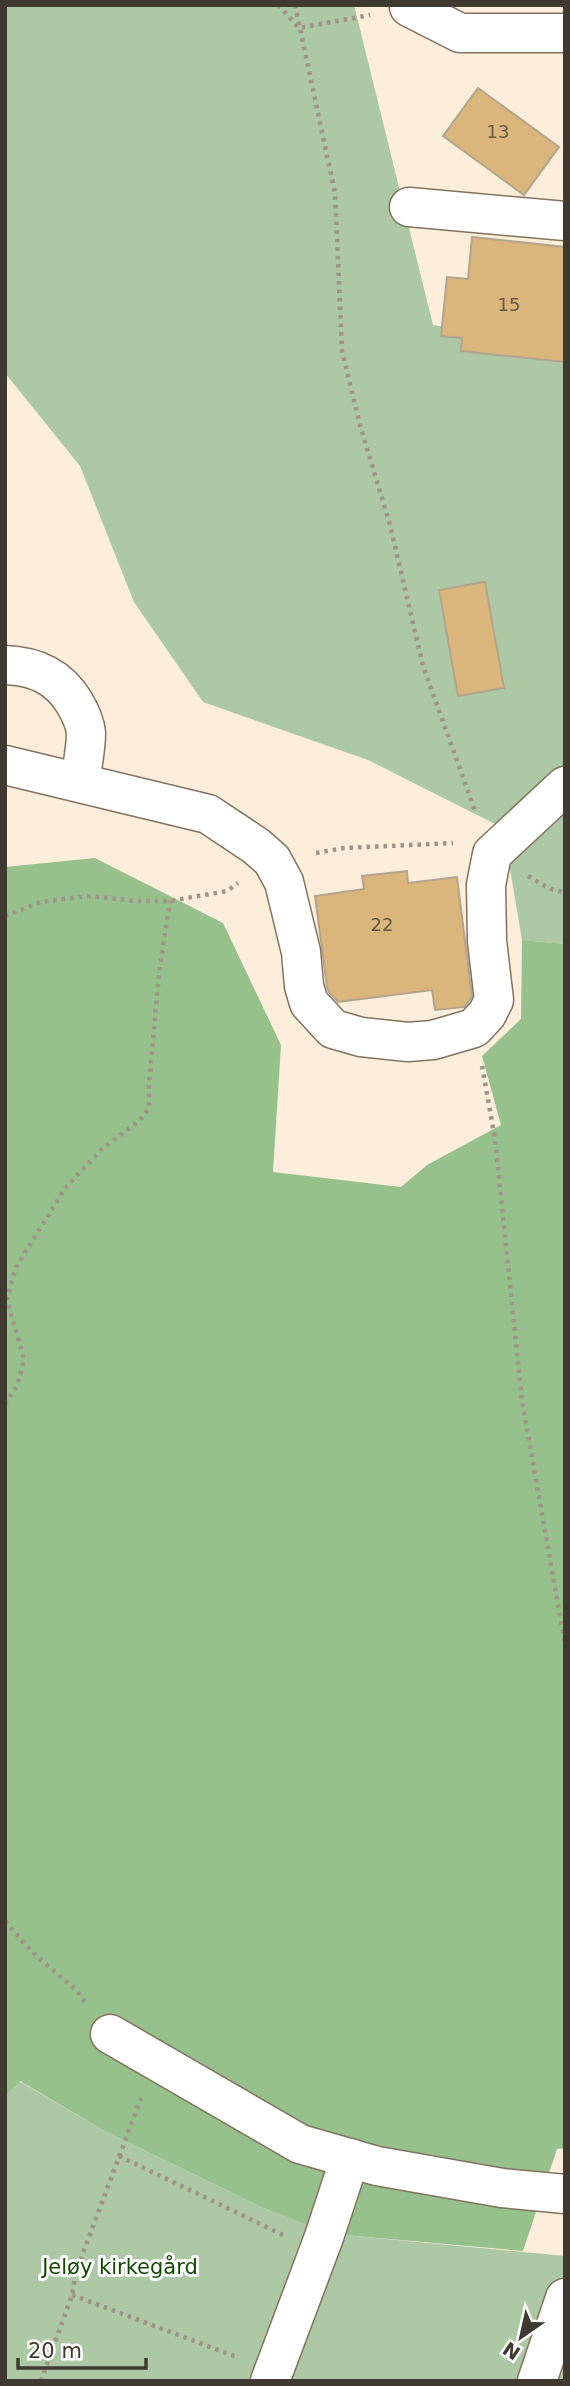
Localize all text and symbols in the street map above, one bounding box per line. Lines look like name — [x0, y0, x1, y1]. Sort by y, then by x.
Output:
house number: 13 — [487, 121, 509, 142]
house number: 15 — [498, 294, 520, 315]
house number: 22 — [371, 914, 393, 935]
park label: Jeløy kirkegård — [40, 2254, 198, 2279]
north arrow — [486, 2302, 556, 2372]
scale bar — [18, 2326, 145, 2370]
text: N — [499, 2338, 524, 2365]
text: 20 m — [28, 2339, 82, 2363]

